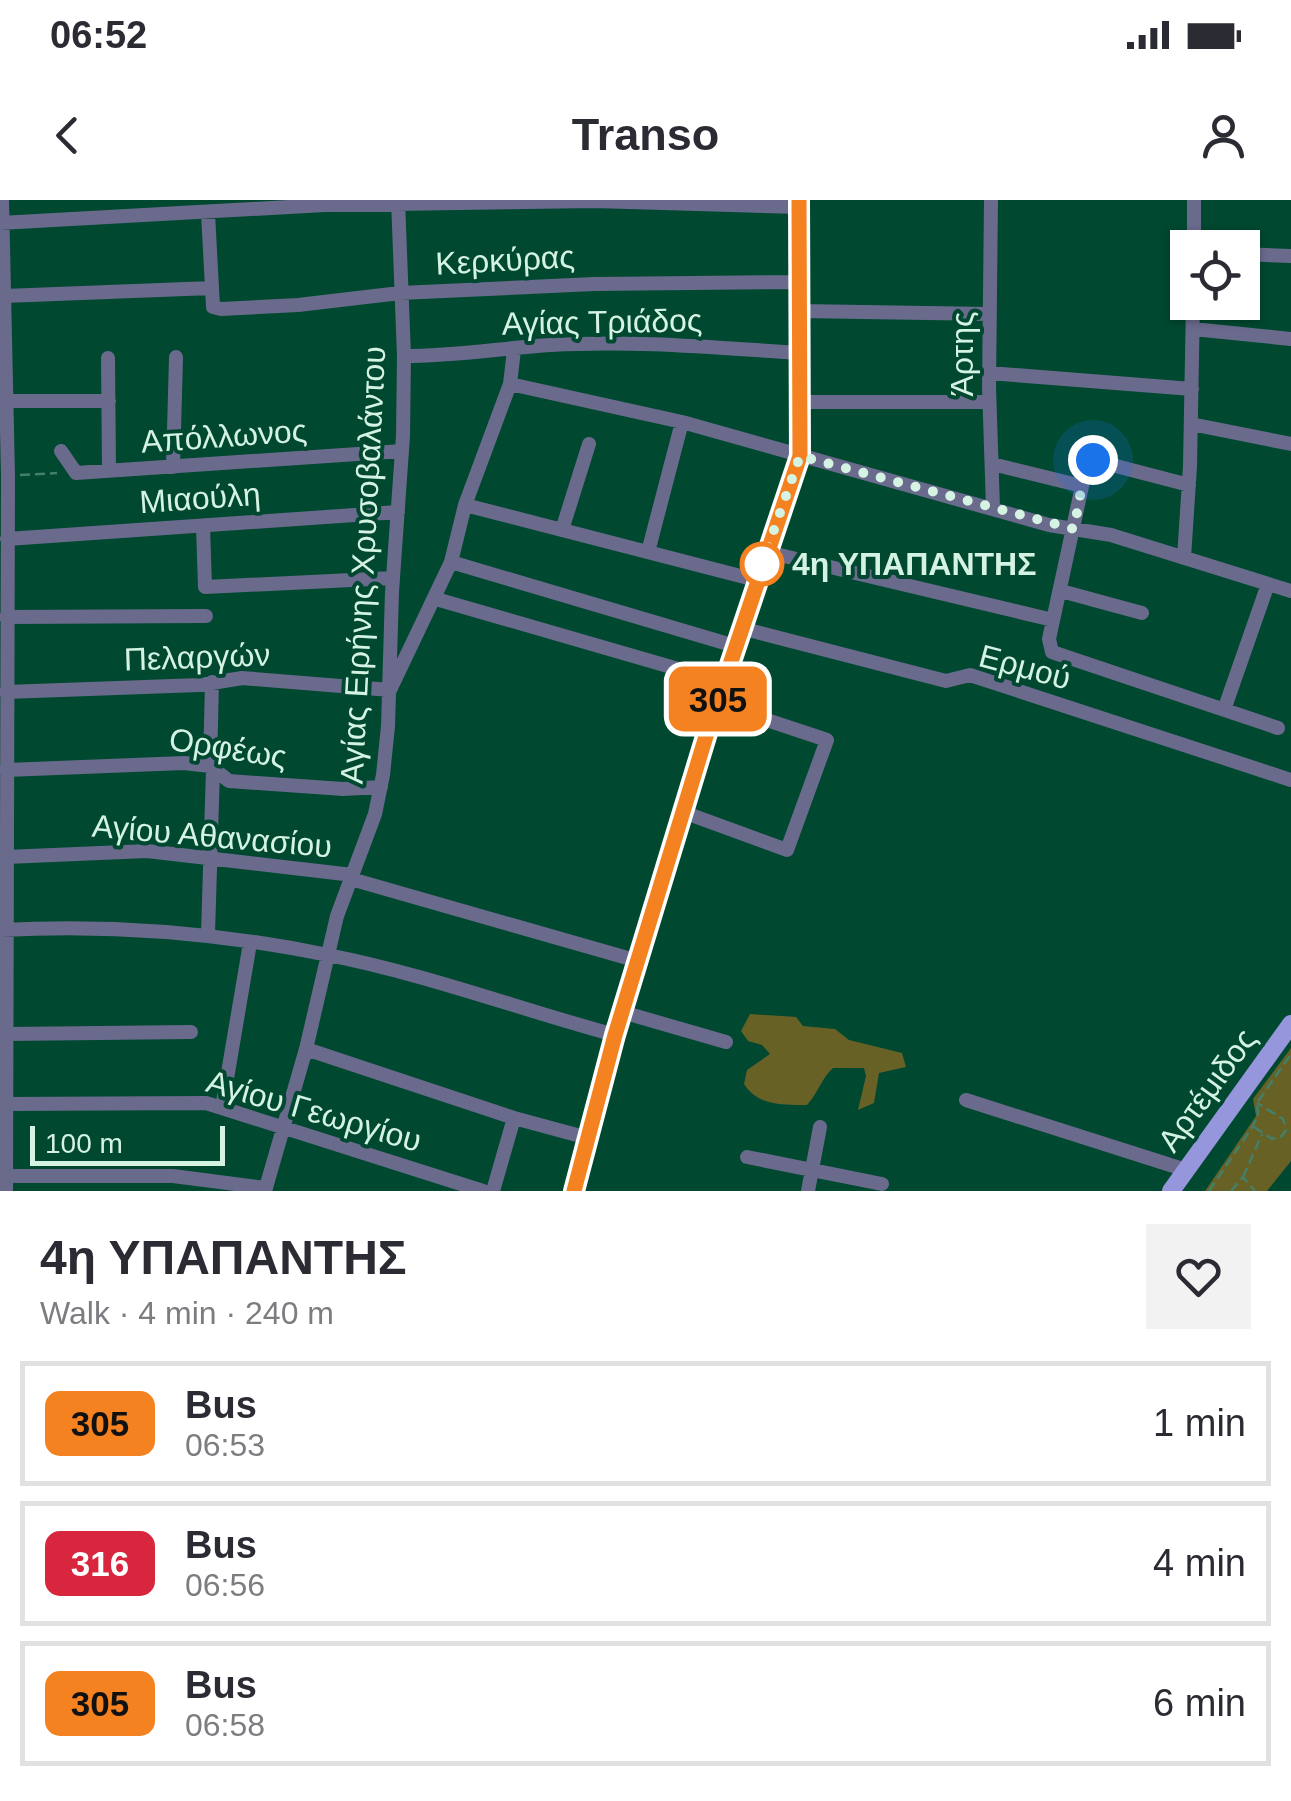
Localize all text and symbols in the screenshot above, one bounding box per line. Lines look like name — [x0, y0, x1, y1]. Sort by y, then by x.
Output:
text: 06:52 — [50, 14, 147, 56]
icon: back — [40, 108, 95, 163]
icon: person — [1196, 108, 1251, 163]
text: Transo — [572, 109, 719, 160]
map controls — [1170, 230, 1260, 320]
button: locate — [1170, 230, 1260, 320]
street label: Κερκύρας — [434, 238, 576, 282]
street label: Αγίας Τριάδος — [501, 302, 703, 342]
street label: Άρτης — [944, 312, 980, 396]
street label: Αγίας Ειρήνης Χρυσοβαλάντου — [334, 345, 392, 785]
street label: Απόλλωνος — [140, 412, 308, 460]
your location — [1068, 435, 1118, 485]
street label: Μιαούλη — [138, 476, 262, 520]
marker: 4η ΥΠΑΠΑΝΤΗΣ — [741, 543, 783, 585]
place label: 4η ΥΠΑΠΑΝΤΗΣ — [792, 546, 1036, 582]
street label: Πελαργών — [123, 636, 271, 678]
street label: Ερμού — [975, 638, 1075, 696]
line badge: 305 — [660, 666, 776, 732]
text: 305 — [689, 680, 747, 719]
street label: Ορφέως — [167, 721, 289, 775]
street label: Αγίου Αθανασίου — [91, 808, 333, 864]
street label: Αρτέμιδος — [1151, 1022, 1263, 1158]
street label: Αγίου Γεωργίου — [203, 1063, 425, 1159]
scale bar — [30, 1121, 225, 1166]
text: 100 m — [45, 1128, 123, 1159]
button: heart — [1146, 1224, 1251, 1329]
text: 4η ΥΠΑΠΑΝΤΗΣ — [40, 1231, 407, 1284]
text: Walk · 4 min · 240 m — [40, 1295, 334, 1331]
text: Bus — [185, 1384, 257, 1426]
text: 1 min — [1153, 1402, 1246, 1444]
text: 305 — [71, 1404, 129, 1443]
text: 06:53 — [185, 1427, 265, 1463]
text: Bus — [185, 1524, 257, 1566]
text: 4 min — [1153, 1542, 1246, 1584]
text: 316 — [71, 1544, 129, 1583]
text: 06:56 — [185, 1567, 265, 1603]
text: Bus — [185, 1664, 257, 1706]
text: 6 min — [1153, 1682, 1246, 1724]
text: 305 — [71, 1684, 129, 1723]
text: 06:58 — [185, 1707, 265, 1743]

